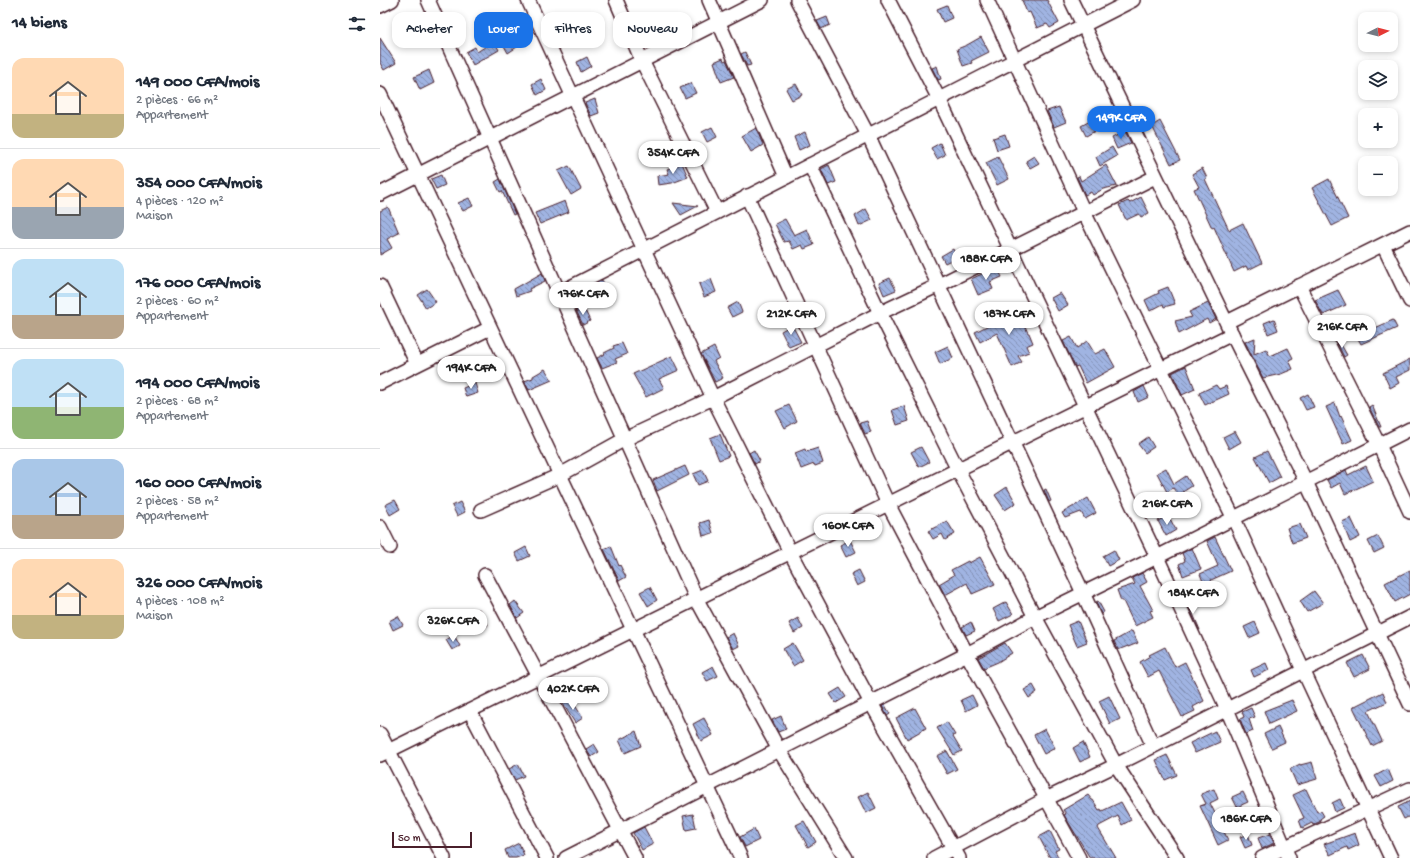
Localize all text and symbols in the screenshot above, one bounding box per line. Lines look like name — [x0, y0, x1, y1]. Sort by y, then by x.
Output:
chip: Acheter — [392, 12, 466, 48]
chip: Louer — [474, 12, 533, 48]
chip: Filtres — [541, 12, 605, 48]
chip: Nouveau — [613, 12, 692, 48]
north arrow — [1358, 12, 1398, 52]
map controls — [1358, 12, 1398, 196]
icon: filters — [346, 13, 368, 35]
text: 14 biens — [12, 14, 67, 34]
button: layers — [1358, 60, 1398, 100]
text: 149 000 CFA/mois — [136, 73, 259, 93]
icon: home — [44, 74, 92, 122]
text: 2 pièces · 66 m² — [136, 93, 218, 108]
pin: 149K CFA — [1080, 106, 1162, 140]
text: Appartement — [136, 108, 208, 123]
button: + — [1358, 108, 1398, 148]
text: 149K CFA — [1096, 111, 1146, 126]
pin: 354K CFA — [632, 141, 714, 175]
text: 354K CFA — [647, 146, 699, 161]
button: − — [1358, 156, 1398, 196]
text: 354 000 CFA/mois — [136, 174, 262, 194]
icon: home — [44, 175, 92, 223]
text: 4 pièces · 120 m² — [136, 194, 224, 209]
text: Maison — [136, 209, 173, 224]
pin: 188K CFA — [945, 247, 1027, 281]
text: 188K CFA — [960, 252, 1012, 267]
text: 176 000 CFA/mois — [136, 274, 260, 294]
icon: home — [44, 275, 92, 323]
pin: 176K CFA — [542, 282, 624, 316]
text: 176K CFA — [558, 287, 608, 302]
text: 2 pièces · 60 m² — [136, 294, 219, 309]
pin: 212K CFA — [750, 302, 832, 336]
pin: 187K CFA — [968, 302, 1050, 336]
text: 212K CFA — [766, 307, 816, 322]
text: 187K CFA — [984, 307, 1034, 322]
text: Appartement — [136, 309, 208, 324]
pin: 216K CFA — [1301, 315, 1383, 349]
text: 216K CFA — [1317, 320, 1367, 335]
pin: 194K CFA — [430, 356, 512, 390]
text: 194K CFA — [446, 361, 496, 376]
text: 194 000 CFA/mois — [136, 374, 259, 394]
icon: home — [44, 375, 92, 423]
text: 2 pièces · 68 m² — [136, 394, 219, 409]
text: Appartement — [136, 409, 208, 424]
text: 160 000 CFA/mois — [136, 474, 261, 494]
icon: home — [44, 475, 92, 523]
pin: 216K CFA — [1126, 492, 1208, 526]
text: 2 pièces · 58 m² — [136, 494, 219, 509]
text: 216K CFA — [1142, 497, 1192, 512]
text: Appartement — [136, 509, 208, 524]
pin: 160K CFA — [807, 514, 889, 548]
text: 160K CFA — [823, 519, 873, 534]
text: 326 000 CFA/mois — [136, 574, 262, 594]
icon: home — [44, 575, 92, 623]
pin: 184K CFA — [1152, 581, 1234, 615]
text: 184K CFA — [1168, 586, 1218, 601]
text: 4 pièces · 108 m² — [136, 594, 225, 609]
text: Maison — [136, 609, 173, 624]
pin: 326K CFA — [412, 609, 494, 643]
text: 326K CFA — [427, 614, 479, 629]
pin: 402K CFA — [532, 677, 614, 711]
text: 402K CFA — [547, 682, 599, 697]
pin: 186K CFA — [1205, 807, 1287, 841]
text: 186K CFA — [1221, 812, 1271, 827]
scale bar — [392, 830, 472, 849]
text: 50 m — [398, 833, 420, 845]

